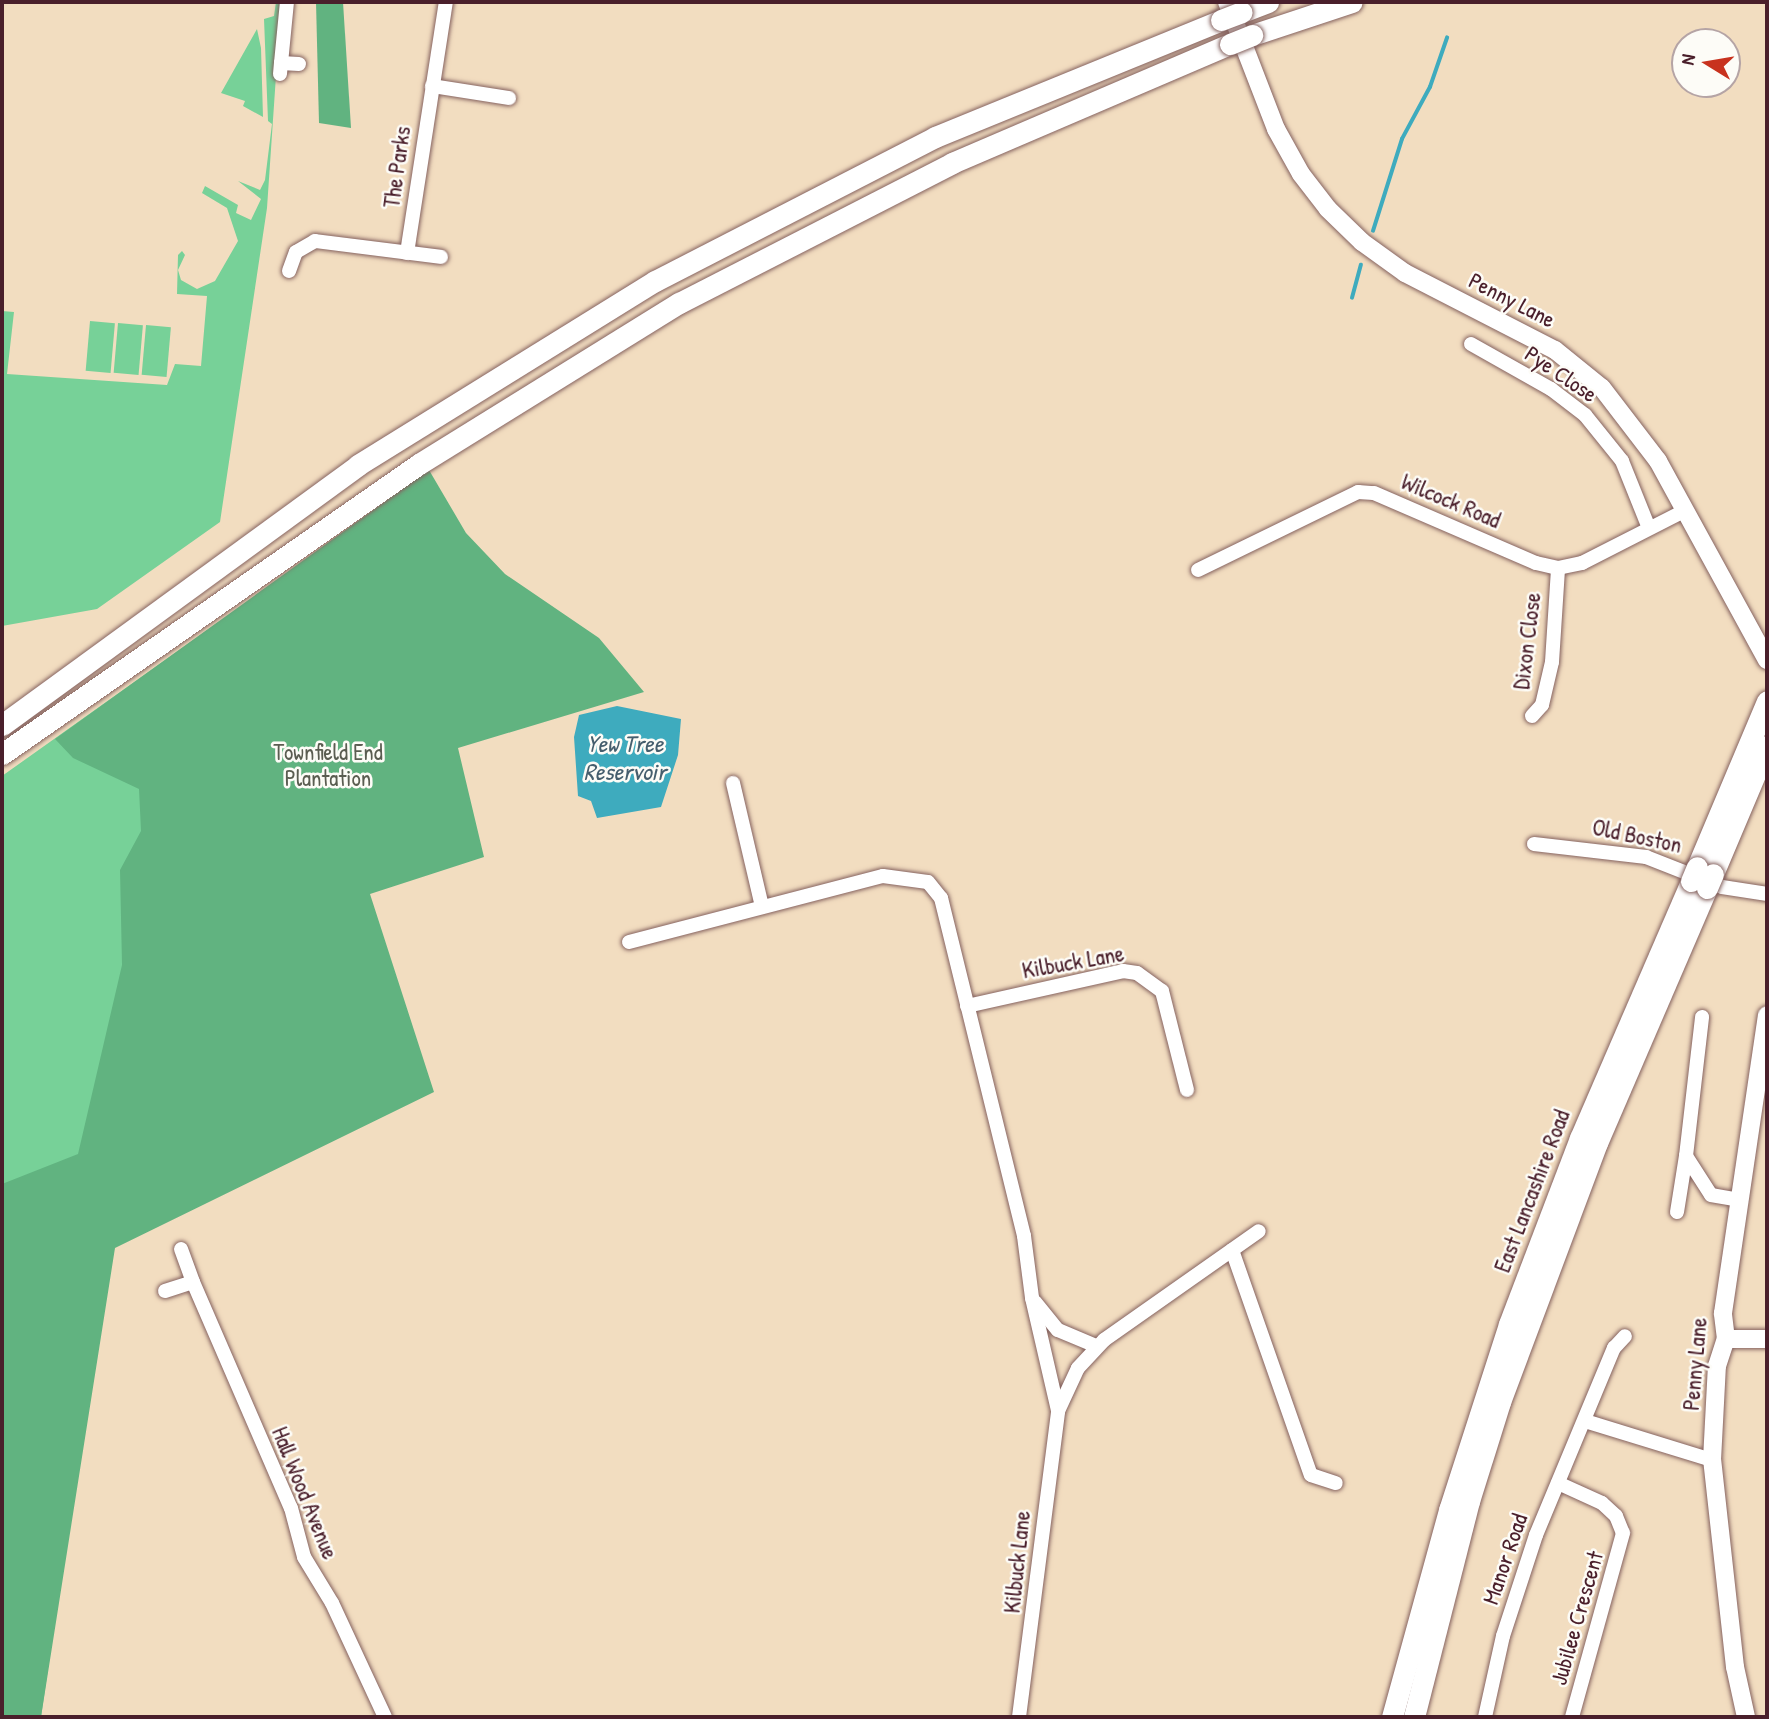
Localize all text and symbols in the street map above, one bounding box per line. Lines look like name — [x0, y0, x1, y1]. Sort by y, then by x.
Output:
north arrow — [1671, 28, 1741, 98]
text: N — [1674, 52, 1701, 67]
street label: The Parks — [378, 124, 416, 210]
street label: Penny Lane — [1464, 267, 1560, 333]
street label: Pye Close — [1520, 340, 1602, 408]
street label: Wilcock Road — [1397, 468, 1505, 534]
street label: Dixon Close — [1507, 591, 1547, 691]
water label: Yew Tree Reservoir — [584, 730, 666, 786]
park label: Townfield End Plantation — [273, 738, 383, 792]
street label: Old Boston — [1590, 813, 1684, 859]
street label: Kilbuck Lane — [1020, 939, 1126, 985]
street label: East Lancashire Road — [1488, 1106, 1576, 1276]
street label: Penny Lane — [1677, 1316, 1713, 1412]
street label: Hall Wood Avenue — [266, 1423, 344, 1563]
street label: Kilbuck Lane — [998, 1509, 1036, 1615]
street label: Manor Road — [1477, 1510, 1533, 1608]
street label: Jubilee Crescent — [1545, 1548, 1609, 1688]

